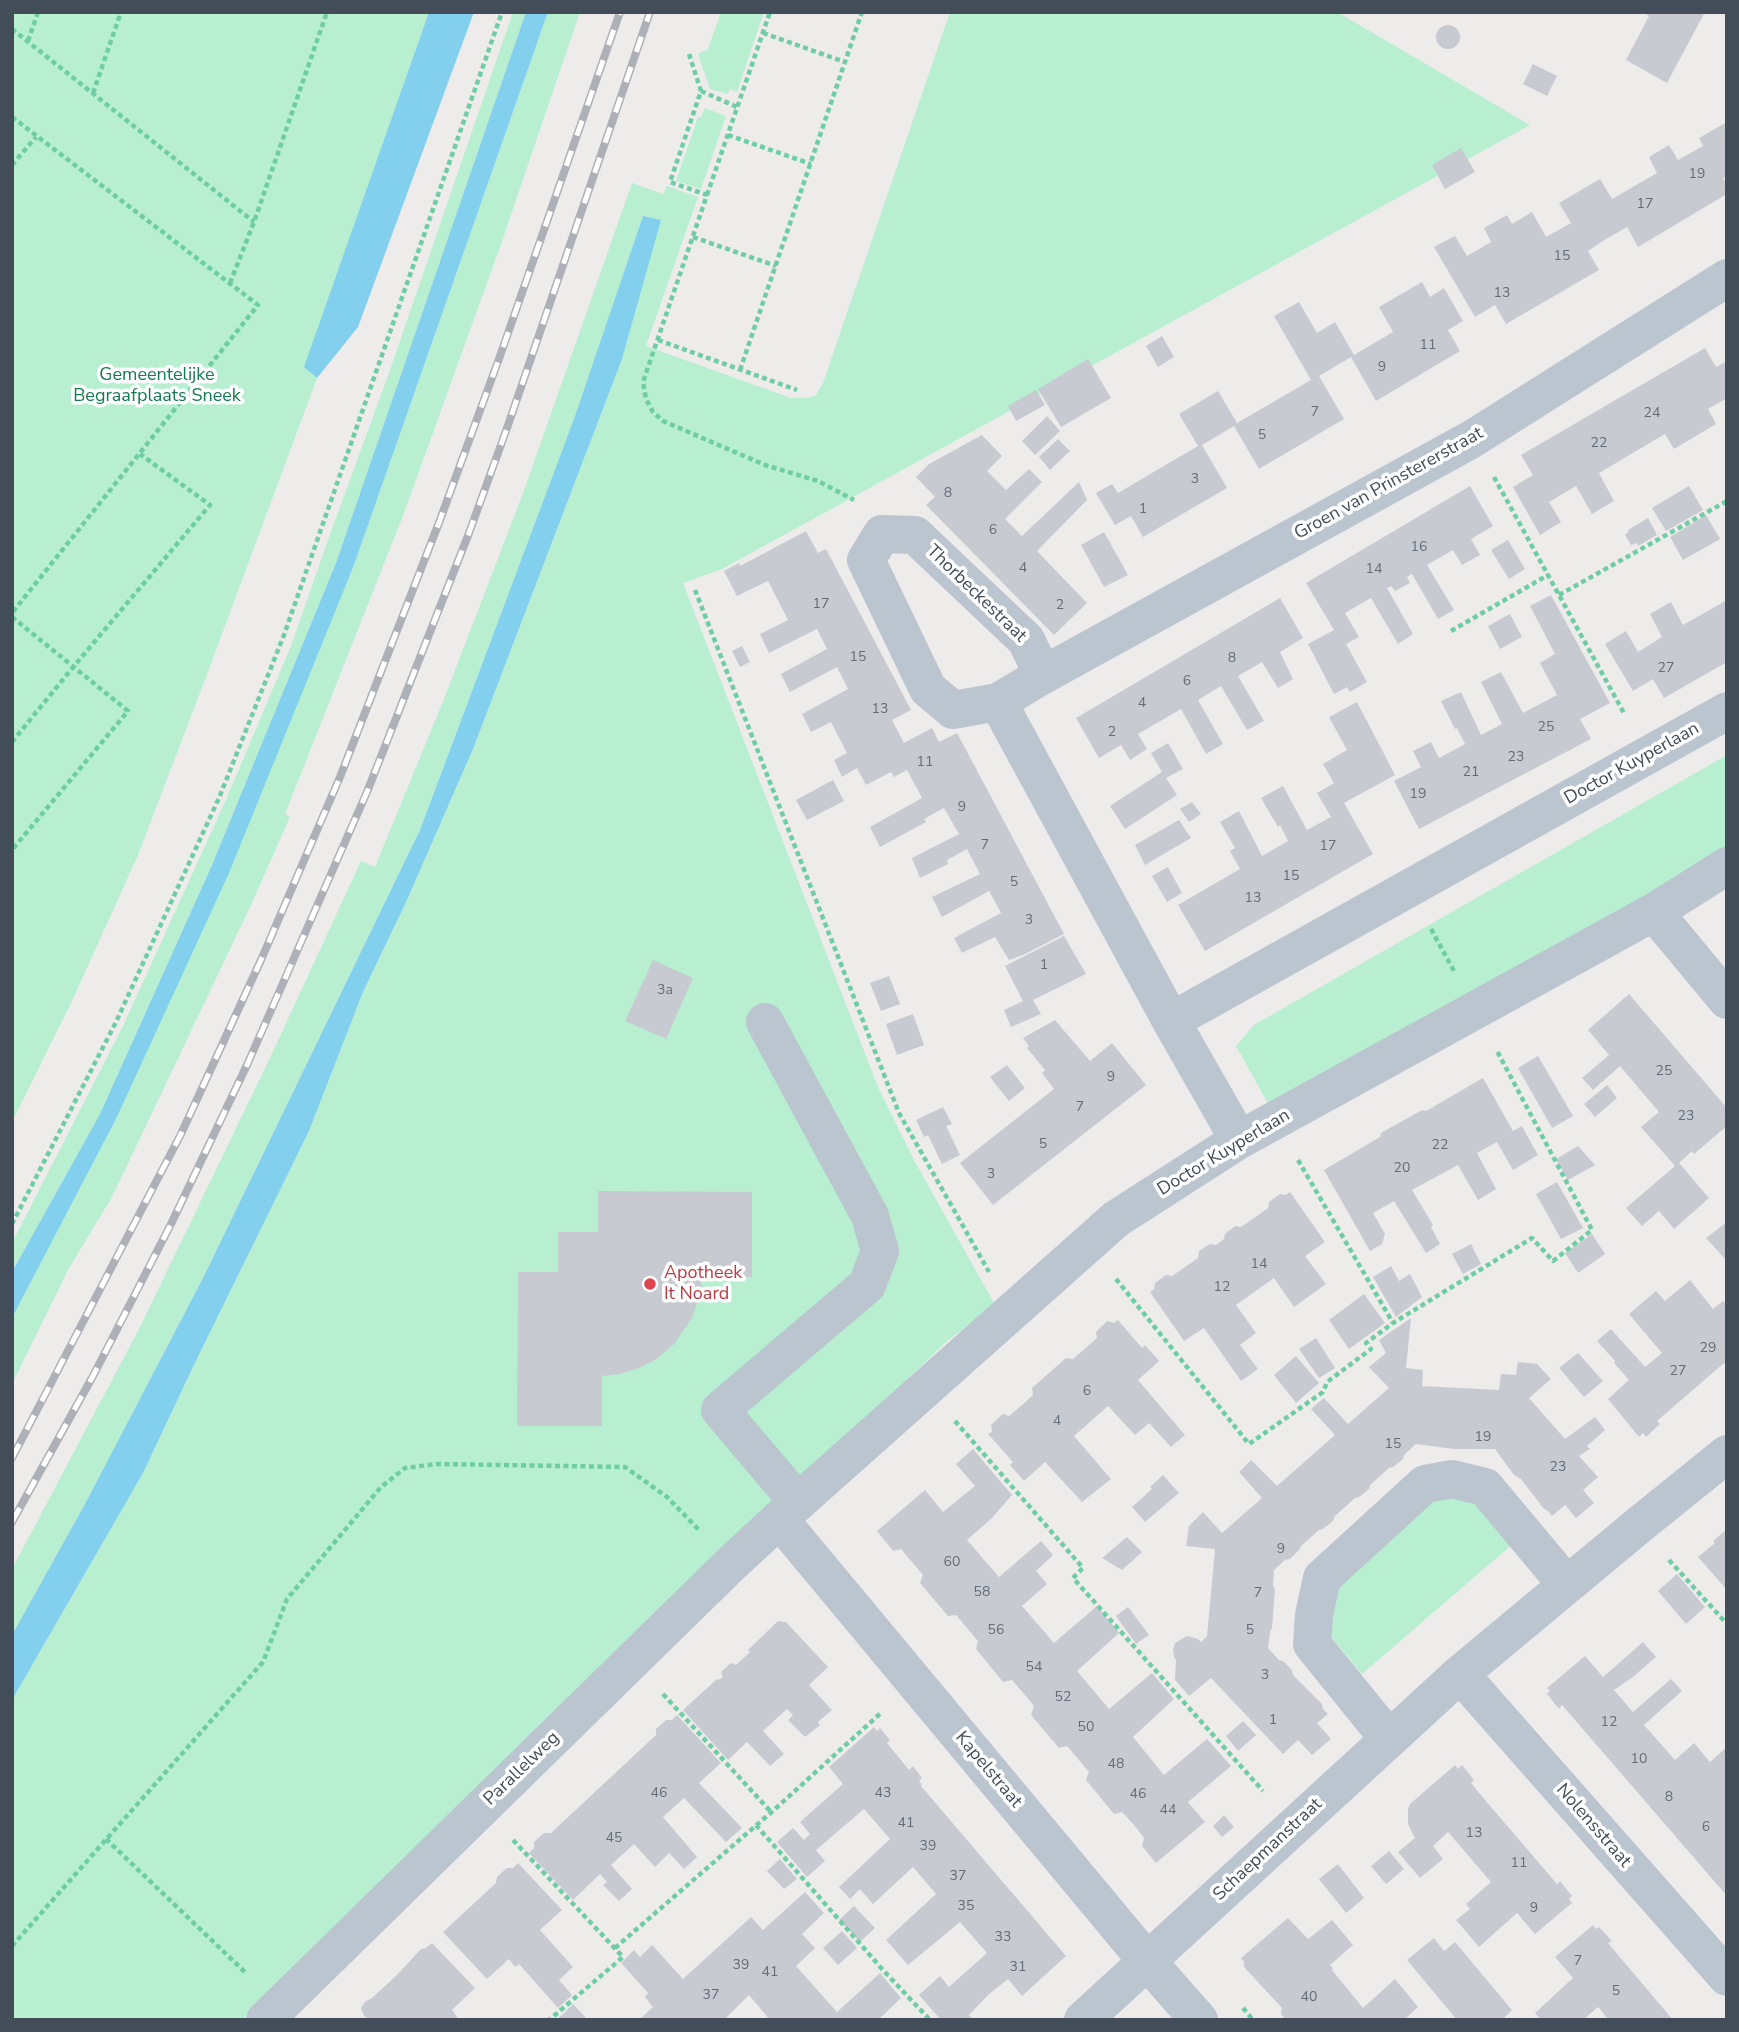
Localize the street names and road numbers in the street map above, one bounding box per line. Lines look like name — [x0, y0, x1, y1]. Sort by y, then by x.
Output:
street label: Groen van Prinstererstraat — [1291, 423, 1487, 545]
street label: Thorbeckestraat — [921, 541, 1031, 647]
street label: Doctor Kuyperlaan — [1561, 718, 1703, 810]
street label: Doctor Kuyperlaan — [1154, 1105, 1294, 1201]
street label: Parallelweg — [480, 1728, 564, 1810]
street label: Kapelstraat — [950, 1728, 1026, 1812]
street label: Nolensstraat — [1551, 1780, 1635, 1872]
street label: Schaepmanstraat — [1209, 1794, 1327, 1906]

